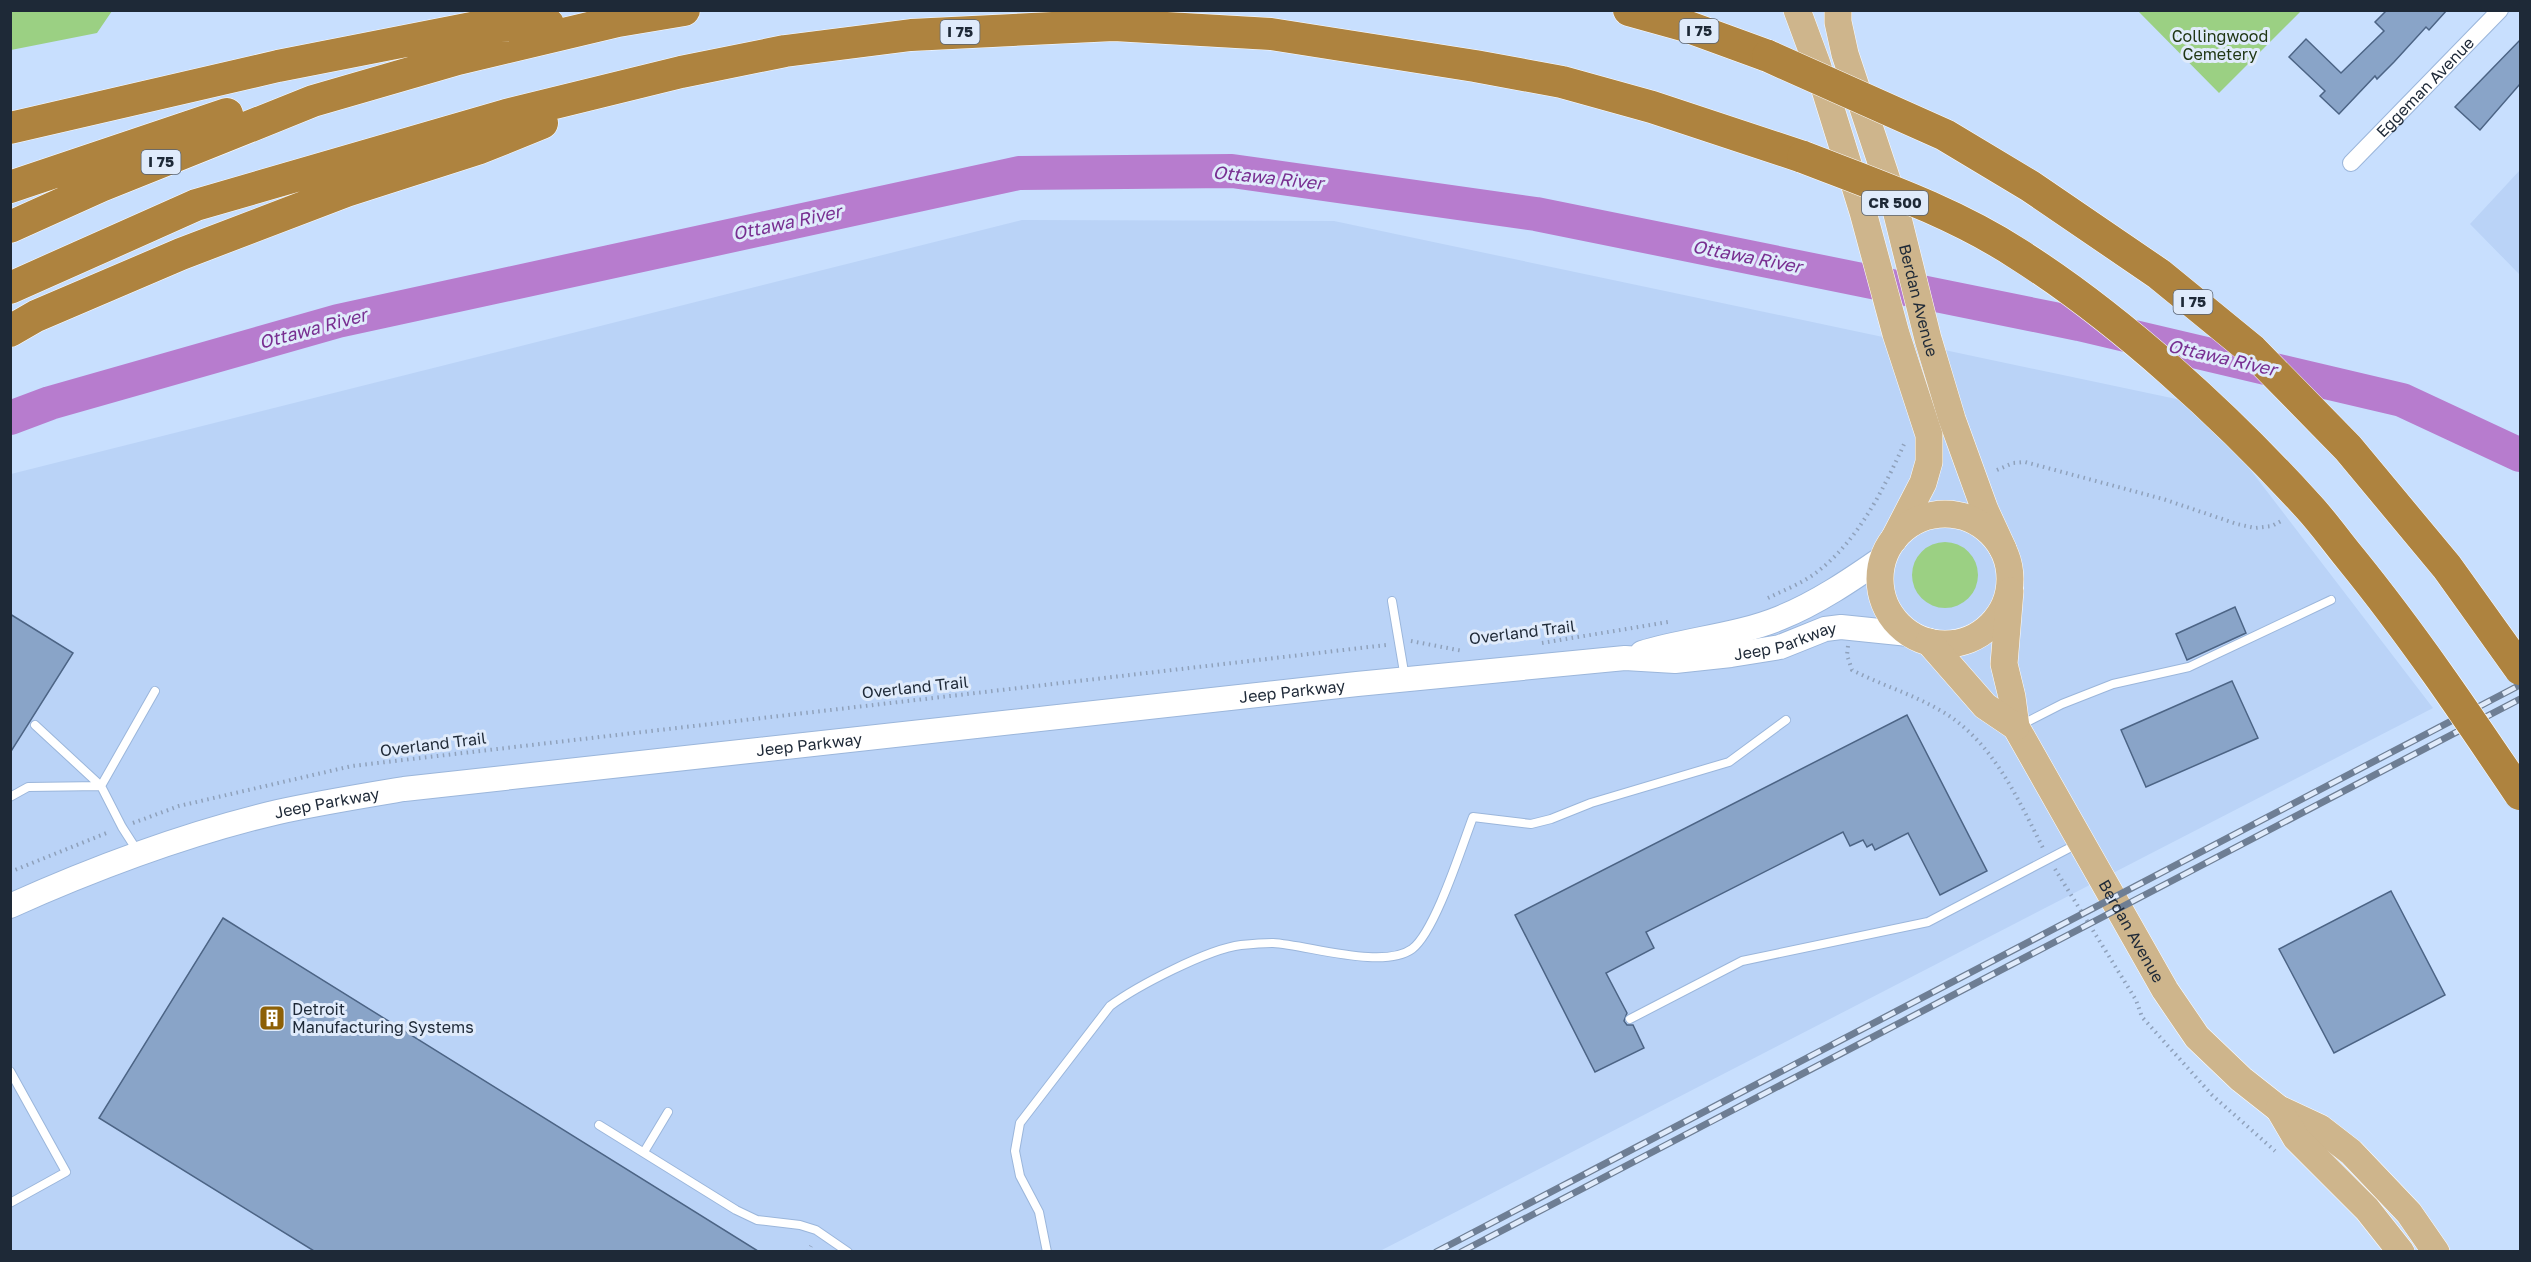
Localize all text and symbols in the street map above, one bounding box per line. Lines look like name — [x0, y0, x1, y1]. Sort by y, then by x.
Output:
road number: I 75 — [1680, 19, 1718, 43]
road number: I 75 — [940, 20, 980, 44]
park label: Collingwood Cemetery — [2172, 26, 2268, 64]
street label: Eggeman Avenue — [2372, 33, 2478, 141]
road number: I 75 — [142, 150, 180, 174]
water label: Ottawa River — [1212, 160, 1327, 194]
road number: CR 500 — [1862, 191, 1928, 215]
water label: Ottawa River — [730, 199, 846, 244]
water label: Ottawa River — [1691, 235, 1807, 278]
street label: Berdan Avenue — [1895, 242, 1943, 359]
road number: I 75 — [2174, 290, 2212, 314]
water label: Ottawa River — [256, 302, 372, 353]
water label: Ottawa River — [2166, 334, 2282, 381]
street label: Overland Trail — [1468, 616, 1576, 648]
street label: Jeep Parkway — [1732, 618, 1837, 664]
street label: Overland Trail — [861, 671, 969, 703]
street label: Jeep Parkway — [1238, 675, 1346, 707]
street label: Overland Trail — [379, 728, 487, 760]
street label: Jeep Parkway — [755, 729, 863, 760]
street label: Jeep Parkway — [272, 783, 381, 823]
street label: Berdan Avenue — [2094, 876, 2169, 986]
place label: Detroit Manufacturing Systems — [292, 999, 474, 1037]
building icon: Detroit Manufacturing Systems — [257, 1003, 287, 1033]

